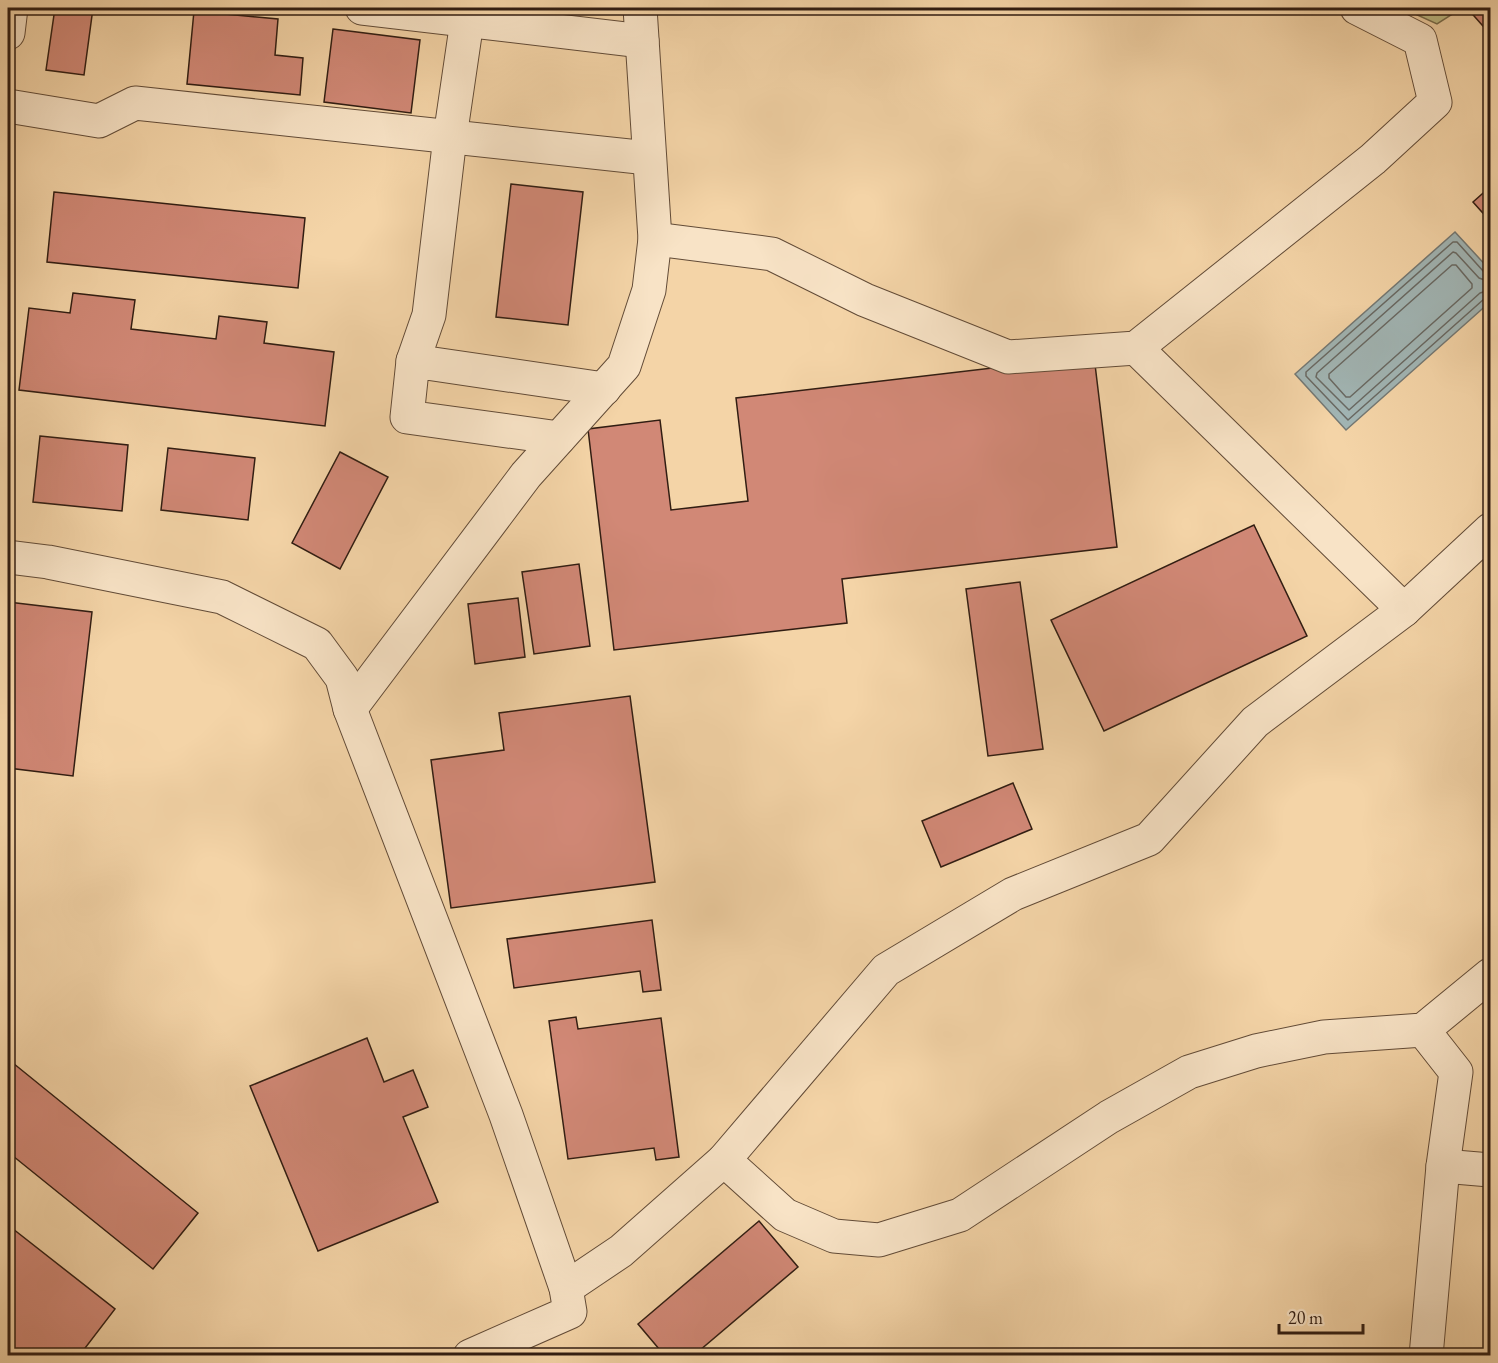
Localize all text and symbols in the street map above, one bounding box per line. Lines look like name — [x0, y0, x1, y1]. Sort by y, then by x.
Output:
scale bar — [1279, 1297, 1363, 1335]
text: 20 m — [1288, 1306, 1323, 1329]

